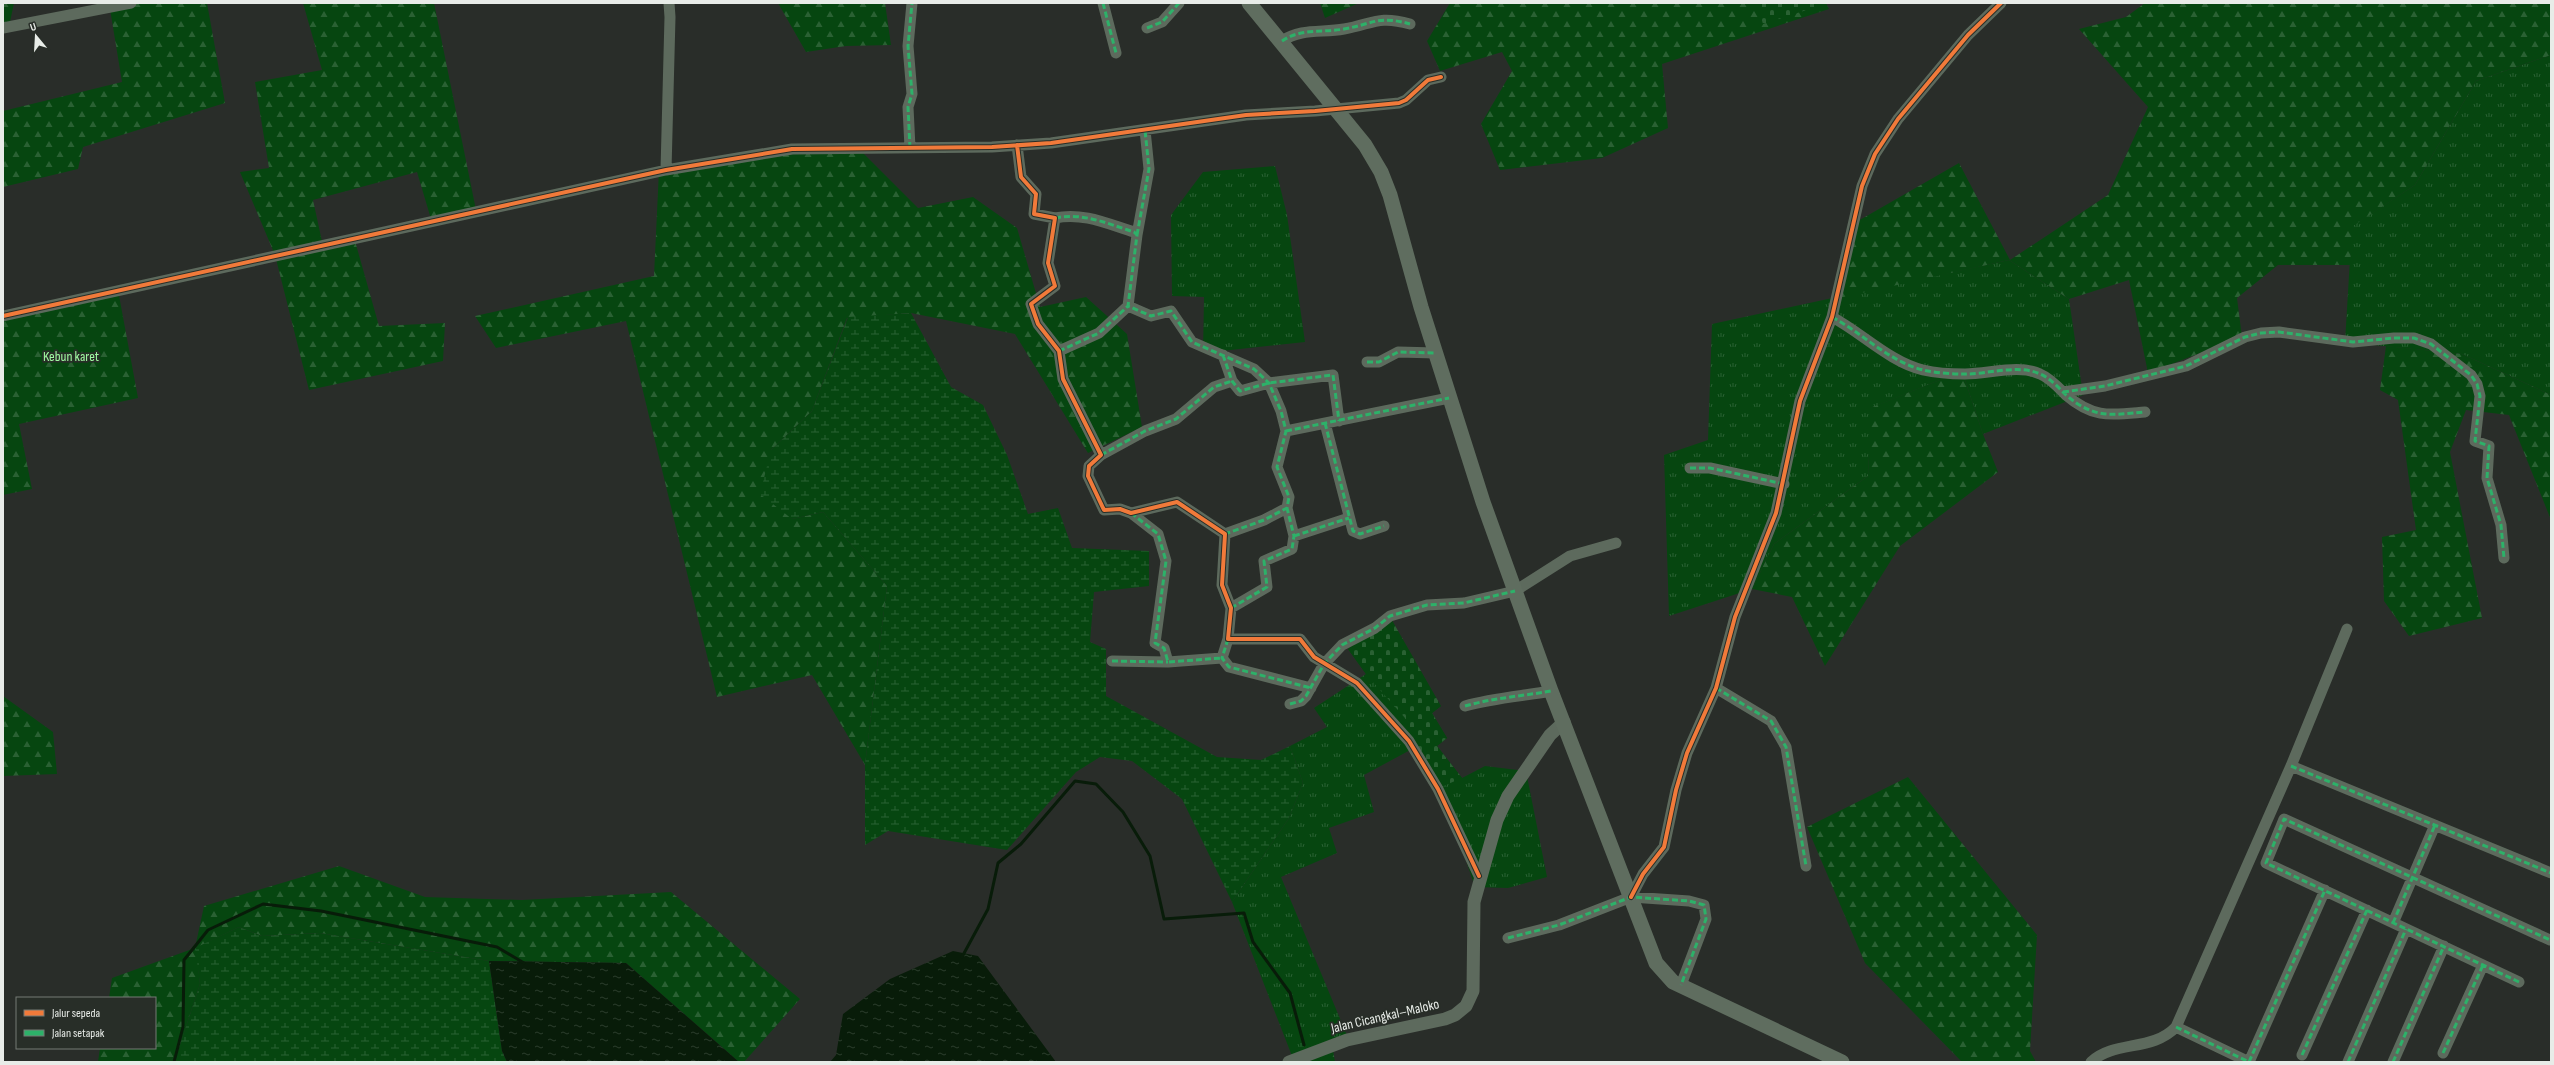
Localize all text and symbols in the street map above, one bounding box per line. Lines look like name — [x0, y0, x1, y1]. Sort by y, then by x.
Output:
north arrow — [16, 16, 56, 56]
text: U — [28, 20, 38, 34]
park label: Kebun karet — [43, 348, 99, 365]
street label: Jalan Cicangkal–Maloko — [1328, 995, 1441, 1037]
legend — [16, 997, 156, 1049]
text: Jalur sepeda — [51, 1006, 101, 1021]
text: Jalan setapak — [51, 1026, 105, 1041]

